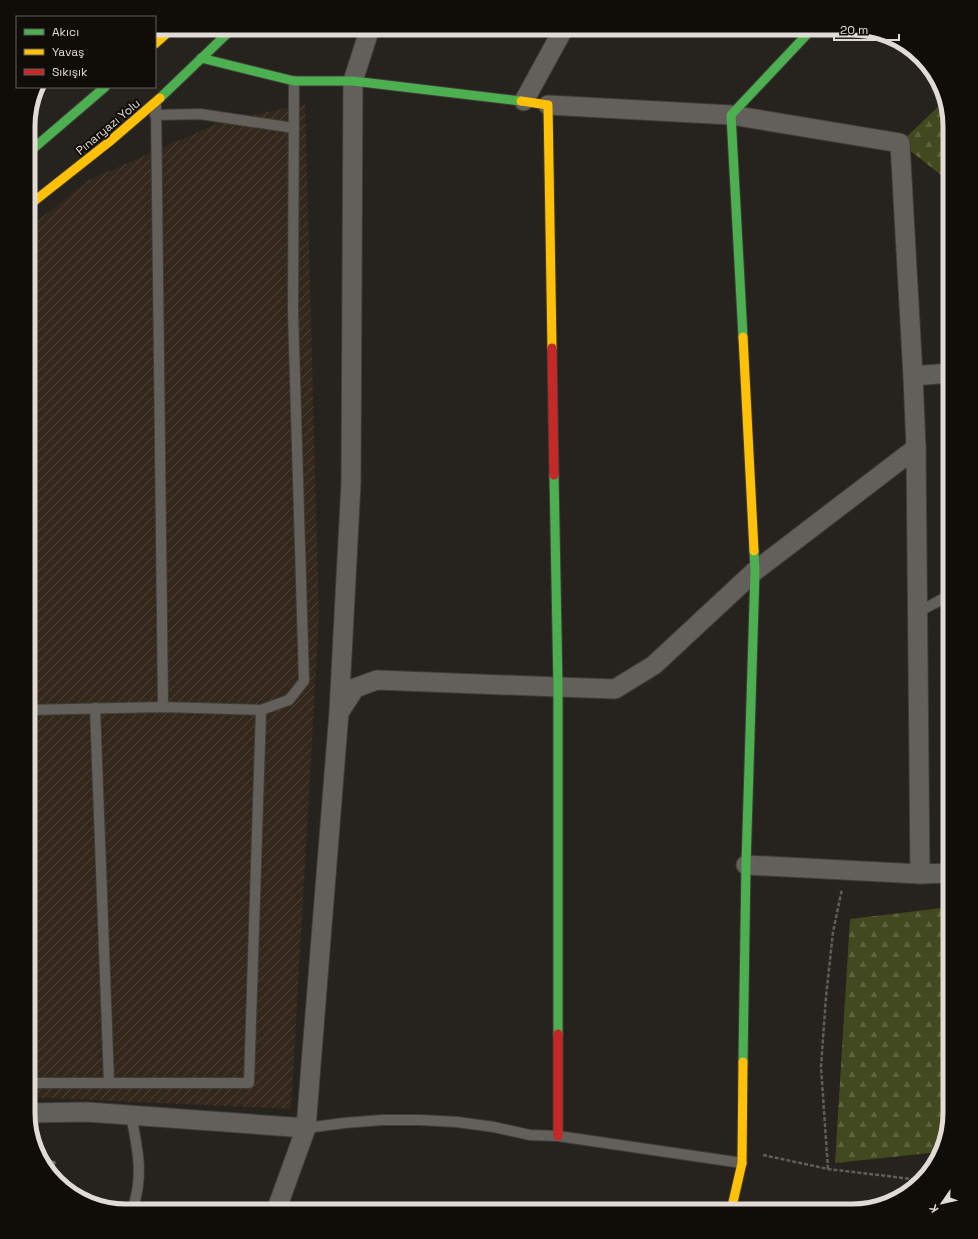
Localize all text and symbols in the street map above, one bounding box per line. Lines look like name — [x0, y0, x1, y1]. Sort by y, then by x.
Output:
legend — [16, 16, 156, 88]
scale bar — [834, 16, 899, 42]
text: 20 m — [840, 22, 868, 38]
text: Akıcı — [52, 24, 79, 40]
text: Yavaş — [52, 44, 84, 60]
text: Sıkışık — [52, 64, 88, 80]
street label: Pınaryazı Yolu — [72, 95, 144, 159]
north arrow — [922, 1183, 962, 1223]
text: K — [926, 1202, 941, 1215]

